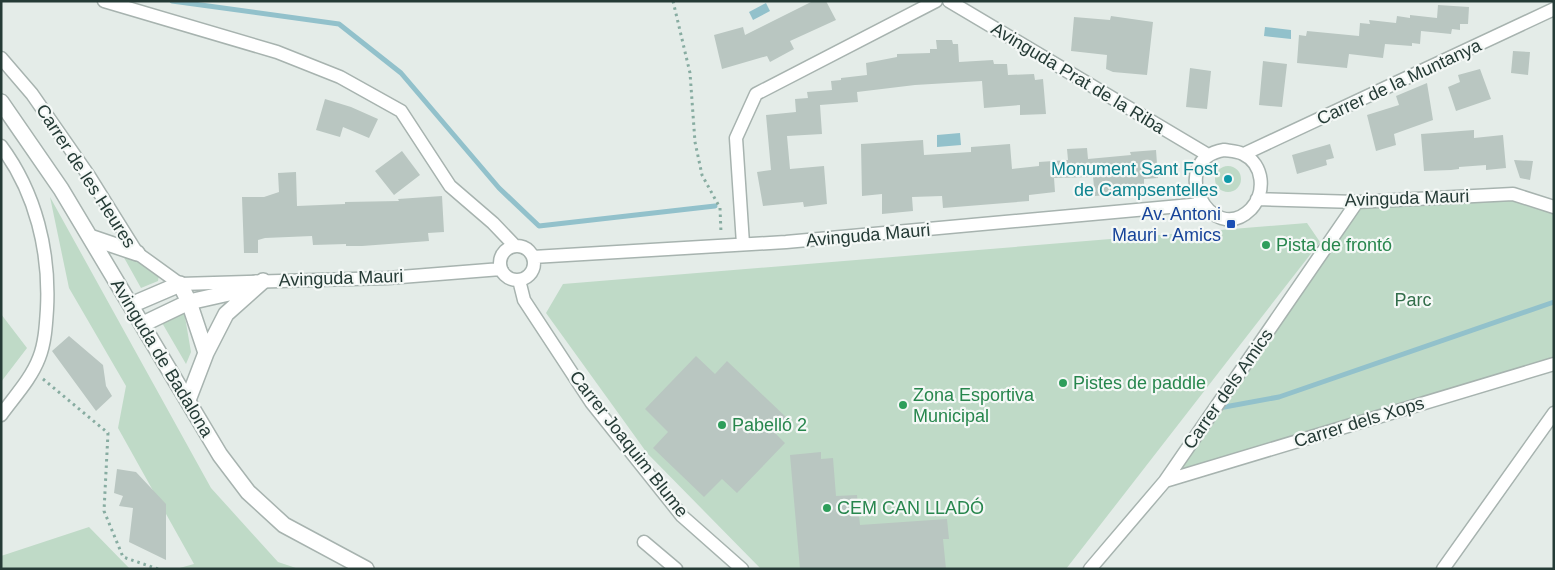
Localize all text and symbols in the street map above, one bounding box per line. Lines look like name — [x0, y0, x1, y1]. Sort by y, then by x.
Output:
street label: Avinguda Prat de la Riba — [988, 18, 1169, 138]
street label: Carrer de la Muntanya — [1314, 35, 1485, 129]
street label: Carrer de les Heures — [32, 100, 140, 252]
place label: Monument Sant Fost de Campsentelles — [1051, 159, 1218, 200]
marker: Monument Sant Fost de Campsentelles — [1222, 173, 1234, 185]
street label: Avinguda Mauri — [1344, 186, 1470, 210]
place label: Av. Antoni Mauri - Amics — [1112, 204, 1221, 245]
marker: Av. Antoni Mauri - Amics — [1225, 218, 1237, 230]
street label: Avinguda Mauri — [805, 220, 931, 250]
place label: Pista de frontó — [1276, 235, 1392, 255]
marker: Pista de frontó — [1260, 239, 1272, 251]
street label: Avinguda Mauri — [278, 266, 404, 290]
street label: Avinguda de Badalona — [107, 275, 218, 441]
park label: Parc — [1394, 290, 1432, 310]
street label: Carrer dels Amics — [1179, 325, 1277, 453]
street label: Carrer Joaquim Blume — [566, 367, 692, 521]
place label: Pistes de paddle — [1073, 373, 1206, 393]
marker: Pistes de paddle — [1057, 377, 1069, 389]
place label: Zona Esportiva Municipal — [913, 385, 1035, 426]
street label: Carrer dels Xops — [1291, 393, 1427, 451]
marker: Zona Esportiva Municipal — [897, 399, 909, 411]
place label: Pabelló 2 — [732, 415, 807, 435]
marker: Pabelló 2 — [716, 419, 728, 431]
place label: CEM CAN LLADÓ — [837, 497, 984, 518]
marker: CEM CAN LLADÓ — [821, 502, 833, 514]

